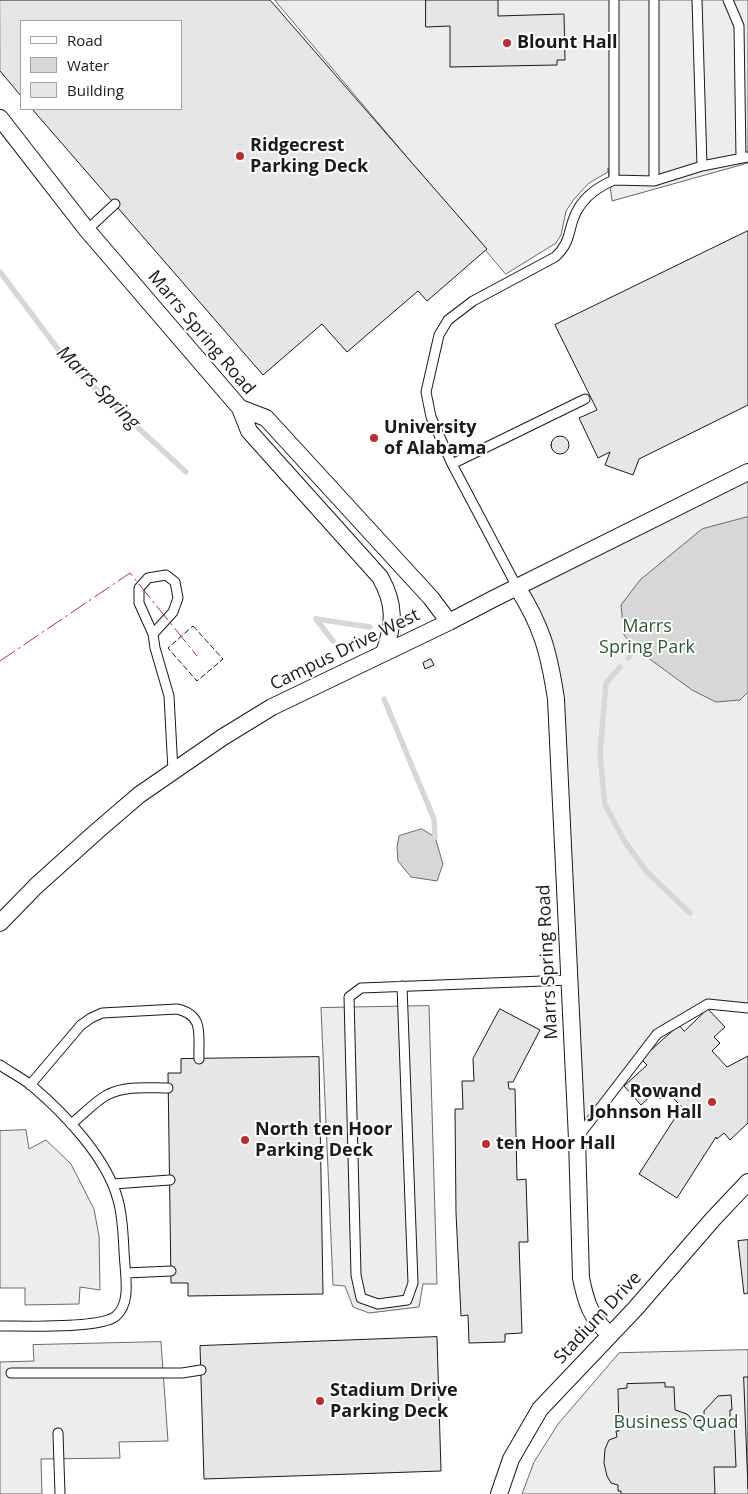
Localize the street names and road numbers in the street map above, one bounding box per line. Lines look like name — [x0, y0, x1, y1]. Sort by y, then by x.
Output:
street label: Marrs Spring Road — [143, 267, 259, 399]
street label: Campus Drive West — [267, 604, 423, 696]
street label: Marrs Spring Road — [533, 884, 563, 1040]
street label: Stadium Drive — [550, 1267, 646, 1369]

